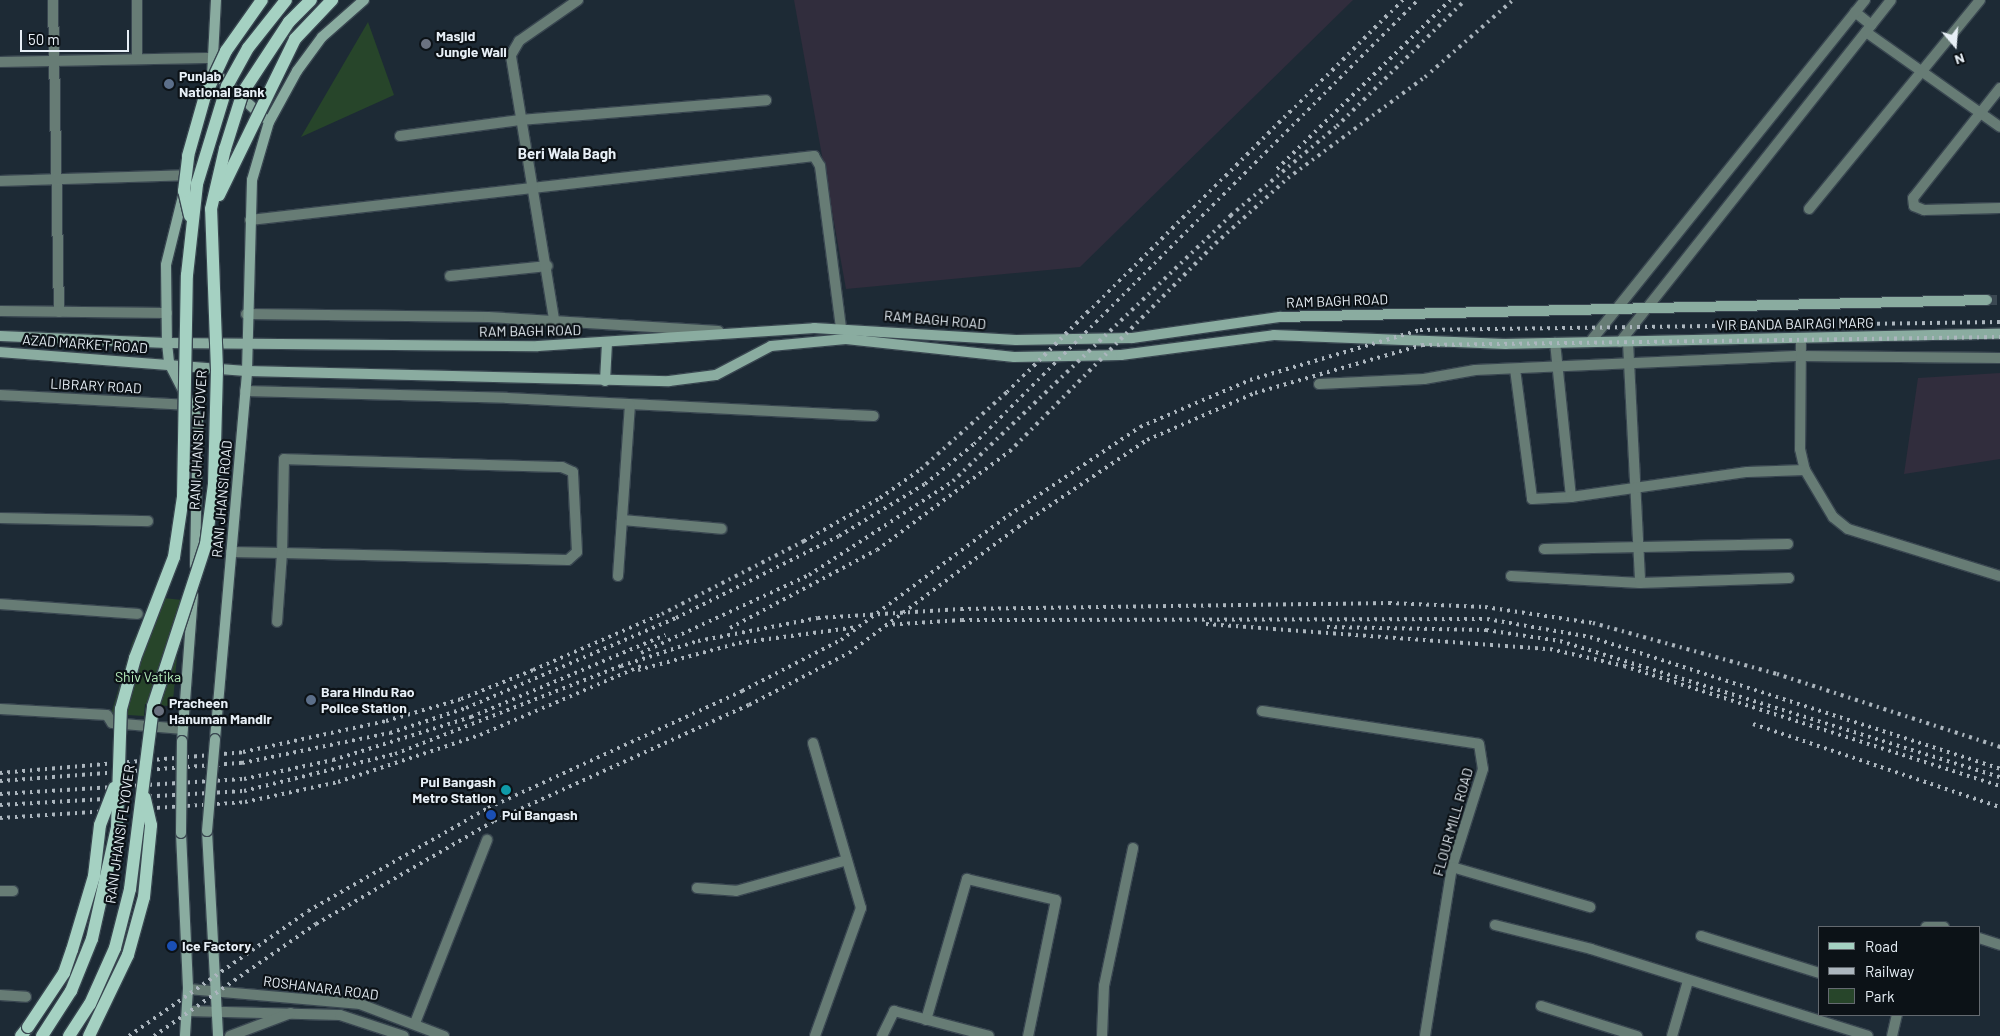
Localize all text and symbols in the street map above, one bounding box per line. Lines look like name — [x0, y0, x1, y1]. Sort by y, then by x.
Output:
scale bar — [22, 20, 131, 52]
north arrow — [1930, 20, 1980, 70]
place label: Masjid Jungle Wali — [436, 28, 507, 60]
text: 50 m — [28, 30, 60, 48]
marker: Masjid Jungle Wali — [420, 38, 432, 50]
text: N — [1953, 50, 1967, 69]
place label: Punjab National Bank — [179, 68, 265, 100]
marker: Punjab National Bank — [163, 78, 175, 90]
district label: Beri Wala Bagh — [518, 145, 616, 163]
street label: RAM BAGH ROAD — [1286, 291, 1388, 311]
street label: RAM BAGH ROAD — [883, 307, 987, 333]
street label: VIR BANDA BAIRAGI MARG — [1716, 314, 1874, 334]
street label: RAM BAGH ROAD — [479, 322, 581, 340]
street label: AZAD MARKET ROAD — [22, 331, 148, 357]
street label: RANI JHANSI FLYOVER — [186, 370, 210, 510]
street label: LIBRARY ROAD — [50, 375, 142, 397]
street label: RANI JHANSI ROAD — [208, 440, 236, 558]
park label: Shiv Vatika — [115, 669, 181, 685]
place label: Bara Hindu Rao Police Station — [321, 684, 415, 716]
marker: Bara Hindu Rao Police Station — [305, 694, 317, 706]
place label: Pracheen Hanuman Mandir — [169, 695, 272, 728]
marker: Pracheen Hanuman Mandir — [153, 705, 165, 717]
street label: RANI JHANSI FLYOVER — [102, 763, 138, 905]
street label: FLOUR MILL ROAD — [1430, 766, 1476, 878]
place label: Pul Bangash Metro Station — [412, 774, 496, 806]
marker: Pul Bangash Metro Station — [500, 784, 512, 796]
place label: Pul Bangash — [502, 807, 578, 823]
marker: Pul Bangash — [484, 808, 498, 822]
legend — [1818, 926, 1980, 1016]
text: Road — [1865, 937, 1898, 955]
place label: Ice Factory — [182, 938, 251, 954]
marker: Ice Factory — [166, 940, 178, 952]
text: Railway — [1865, 962, 1914, 980]
street label: ROSHANARA ROAD — [262, 973, 380, 1003]
text: Park — [1865, 987, 1894, 1005]

